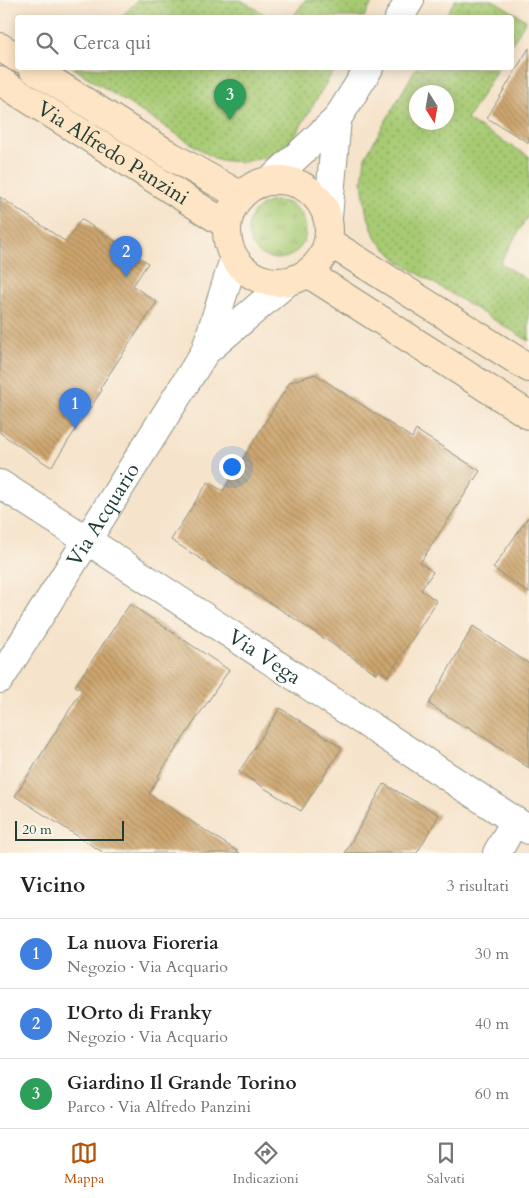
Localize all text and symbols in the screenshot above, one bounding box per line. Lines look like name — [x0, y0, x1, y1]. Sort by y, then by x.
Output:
search box — [15, 15, 514, 70]
icon: search — [33, 29, 61, 57]
text: Cerca qui — [73, 30, 151, 56]
pin: 3 — [214, 79, 246, 120]
north arrow — [409, 85, 454, 130]
street label: Via Alfredo Panzini — [31, 94, 195, 212]
pin: 2 — [110, 236, 142, 277]
pin: 1 — [59, 388, 91, 429]
your location — [219, 454, 245, 480]
street label: Via Acquario — [60, 457, 147, 572]
street label: Via Vega — [222, 622, 307, 692]
scale bar — [15, 818, 124, 841]
text: 20 m — [22, 820, 52, 839]
text: Vicino — [20, 871, 85, 900]
text: 3 risultati — [446, 875, 509, 897]
text: La nuova Fioreria — [67, 930, 219, 956]
text: 1 — [32, 943, 40, 965]
text: 30 m — [475, 943, 509, 965]
text: Negozio · Via Acquario — [67, 956, 228, 978]
text: L'Orto di Franky — [67, 1000, 212, 1026]
text: 2 — [32, 1013, 40, 1035]
text: 40 m — [475, 1013, 509, 1035]
text: Negozio · Via Acquario — [67, 1026, 228, 1048]
text: Giardino Il Grande Torino — [67, 1070, 297, 1096]
text: 3 — [32, 1083, 40, 1105]
text: 60 m — [475, 1083, 509, 1105]
text: Parco · Via Alfredo Panzini — [67, 1096, 251, 1118]
tab: Mappa — [64, 1139, 104, 1188]
tab: Indicazioni — [232, 1139, 299, 1188]
tab: Salvati — [427, 1139, 465, 1188]

